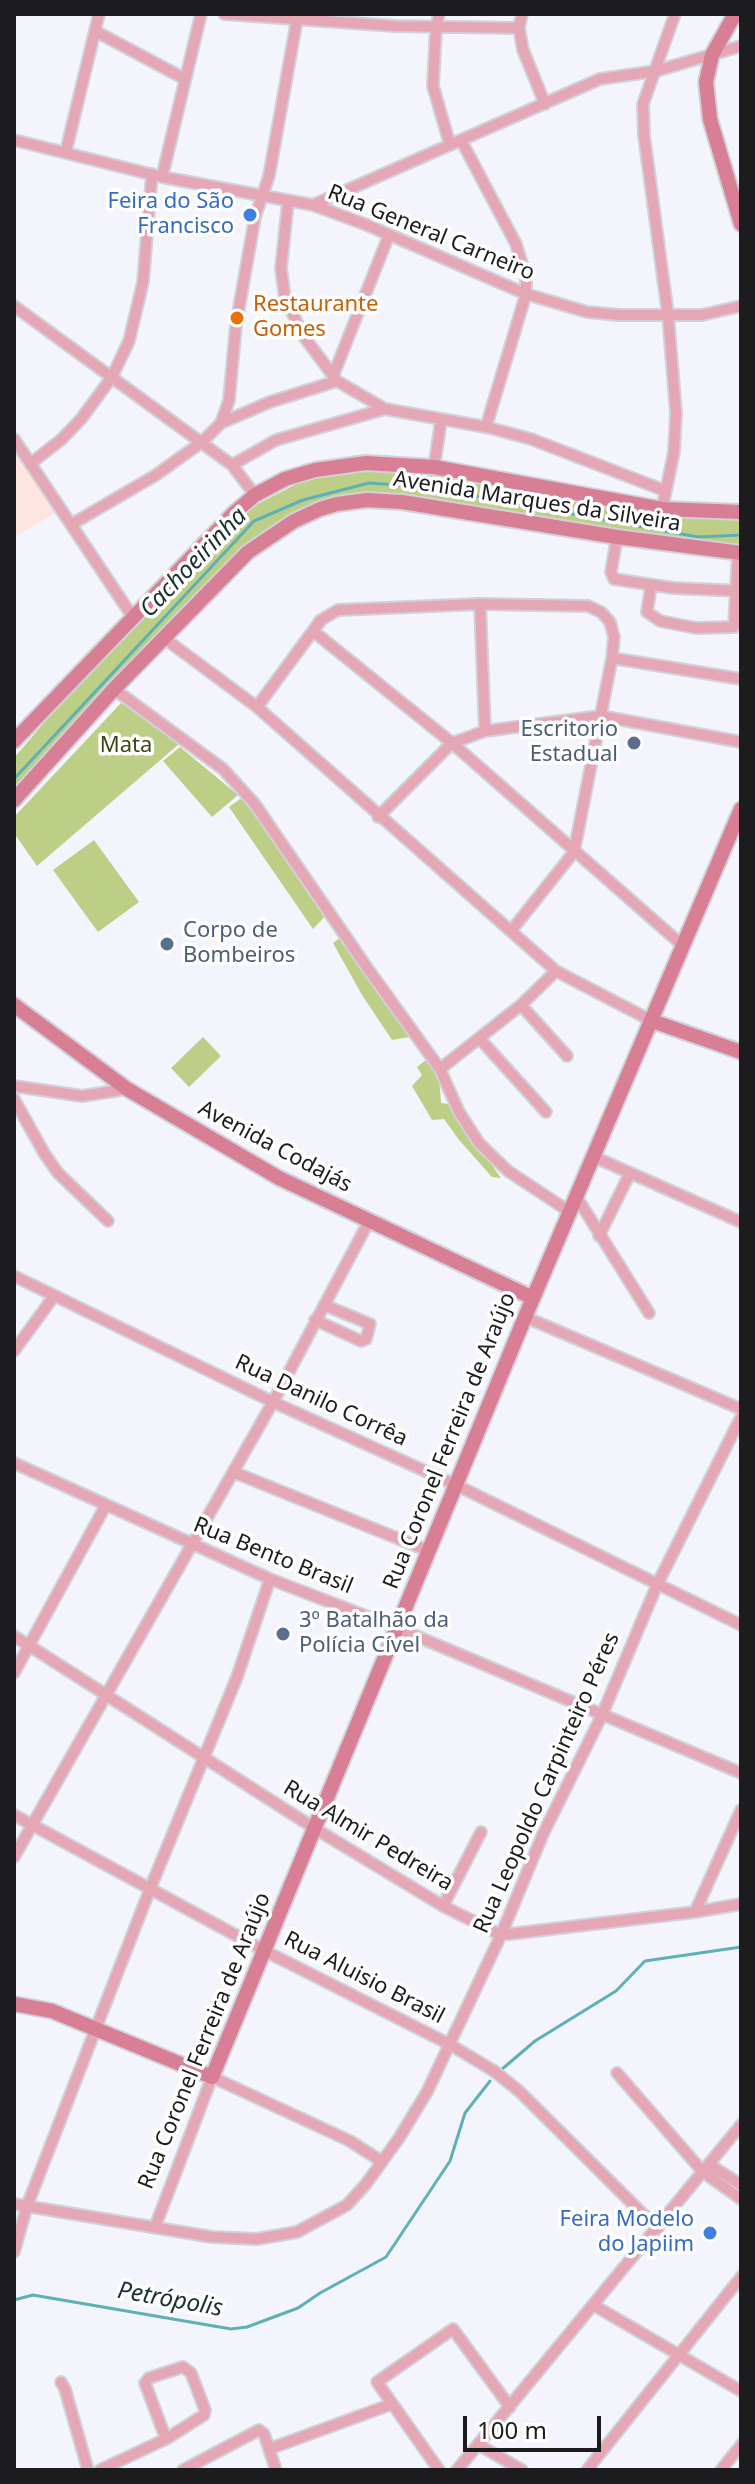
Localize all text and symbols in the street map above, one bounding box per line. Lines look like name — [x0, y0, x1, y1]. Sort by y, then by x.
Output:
street label: Rua General Carneiro — [324, 179, 538, 287]
place label: Feira do São Francisco — [108, 189, 234, 240]
marker: Feira do São Francisco — [241, 206, 259, 224]
place label: Restaurante Gomes — [253, 292, 378, 344]
marker: Restaurante Gomes — [228, 309, 246, 327]
street label: Avenida Marques da Silveira — [391, 466, 683, 538]
water label: Cachoeirinha — [135, 502, 253, 624]
place label: Escritorio Estadual — [521, 717, 618, 768]
park label: Mata — [100, 733, 152, 759]
marker: Escritorio Estadual — [625, 734, 643, 752]
place label: Corpo de Bombeiros — [183, 918, 295, 970]
marker: Corpo de Bombeiros — [158, 935, 176, 953]
street label: Avenida Codajás — [194, 1095, 356, 1199]
street label: Rua Coronel Ferreira de Araújo — [378, 1289, 522, 1593]
street label: Rua Danilo Corrêa — [230, 1349, 412, 1453]
street label: Rua Bento Brasil — [189, 1512, 357, 1600]
place label: 3º Batalhão da Polícia Cível — [299, 1608, 449, 1660]
marker: 3º Batalhão da Polícia Cível — [274, 1625, 292, 1643]
street label: Rua Leopoldo Carpinteiro Péres — [468, 1628, 626, 1938]
street label: Rua Almir Pedreira — [278, 1775, 458, 1897]
street label: Rua Coronel Ferreira de Araújo — [133, 1889, 277, 2193]
street label: Rua Aluisio Brasil — [279, 1926, 449, 2030]
place label: Feira Modelo do Japiim — [560, 2207, 694, 2258]
marker: Feira Modelo do Japiim — [701, 2224, 719, 2242]
water label: Petrópolis — [115, 2277, 225, 2323]
scale bar — [467, 2400, 605, 2450]
text: 100 m — [477, 2413, 547, 2446]

